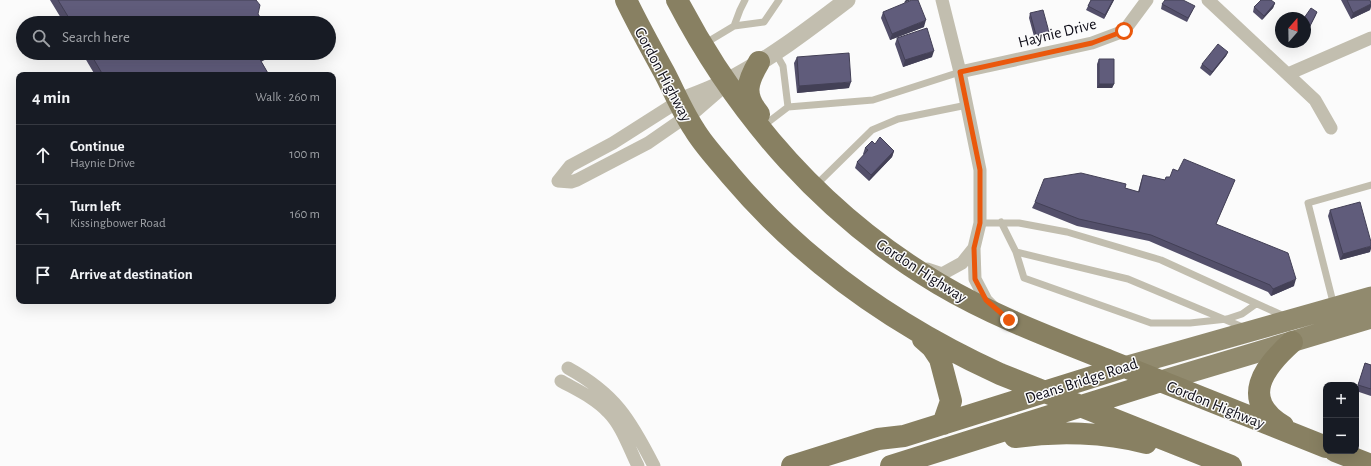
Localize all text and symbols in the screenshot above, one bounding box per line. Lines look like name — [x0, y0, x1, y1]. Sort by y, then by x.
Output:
north arrow — [1275, 12, 1311, 48]
search box — [16, 16, 336, 60]
street label: Haynie Drive — [1016, 16, 1098, 51]
route start — [1115, 22, 1133, 40]
street label: Gordon Highway — [631, 25, 695, 125]
icon: search — [30, 27, 52, 49]
text: Search here — [62, 30, 130, 45]
text: 4 min — [32, 89, 70, 106]
text: Walk · 260 m — [255, 91, 320, 104]
text: Continue — [70, 139, 125, 154]
icon: ahead — [32, 144, 54, 166]
text: 100 m — [289, 148, 320, 161]
text: Haynie Drive — [70, 157, 135, 170]
text: Turn left — [70, 199, 121, 214]
icon: left — [32, 204, 54, 226]
text: 160 m — [290, 208, 320, 221]
text: Kissingbower Road — [70, 217, 166, 230]
street label: Gordon Highway — [873, 236, 970, 307]
icon: arrive — [32, 264, 54, 286]
text: Arrive at destination — [70, 267, 193, 282]
route end — [1000, 311, 1018, 329]
street label: Deans Bridge Road — [1023, 355, 1139, 407]
street label: Gordon Highway — [1164, 378, 1267, 433]
map controls — [1323, 382, 1359, 454]
button: + — [1323, 382, 1359, 418]
button: − — [1323, 418, 1359, 454]

